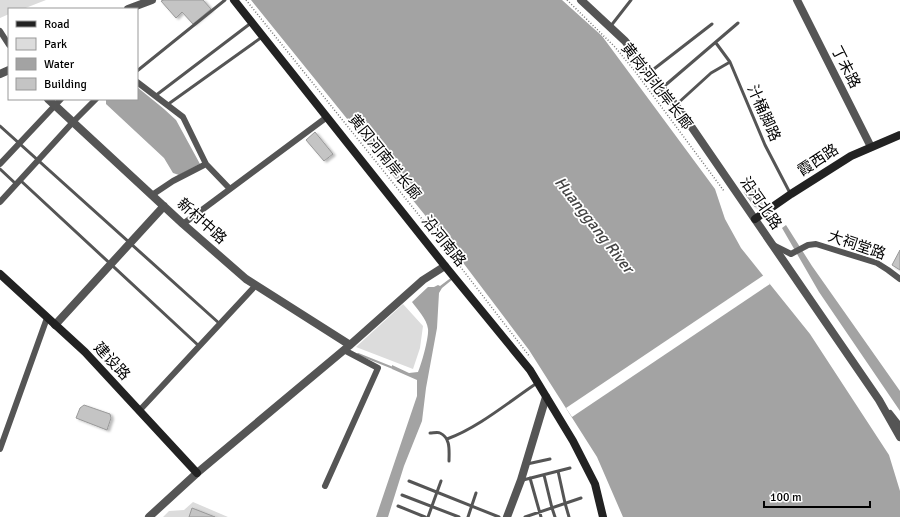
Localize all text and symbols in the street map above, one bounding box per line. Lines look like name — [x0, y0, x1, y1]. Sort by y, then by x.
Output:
legend — [8, 8, 138, 100]
text: Road — [44, 17, 70, 32]
text: Park — [44, 37, 67, 52]
street label: 黄岗河北岸长廊 — [618, 39, 696, 133]
street label: 丁未路 — [828, 43, 864, 91]
text: Water — [44, 57, 75, 72]
text: Building — [44, 77, 87, 92]
street label: 汁桶脚路 — [744, 82, 784, 144]
street label: 黄冈河南岸长廊 — [345, 111, 425, 203]
street label: 霞西路 — [794, 140, 842, 180]
water label: Huanggang River — [550, 173, 639, 279]
street label: 沿河北路 — [736, 173, 786, 233]
street label: 新村中路 — [174, 194, 230, 248]
street label: 沿河南路 — [418, 212, 470, 270]
street label: 大祠堂路 — [826, 227, 888, 263]
street label: 建设路 — [90, 338, 134, 384]
scale bar — [764, 483, 870, 509]
text: 100 m — [770, 490, 802, 505]

